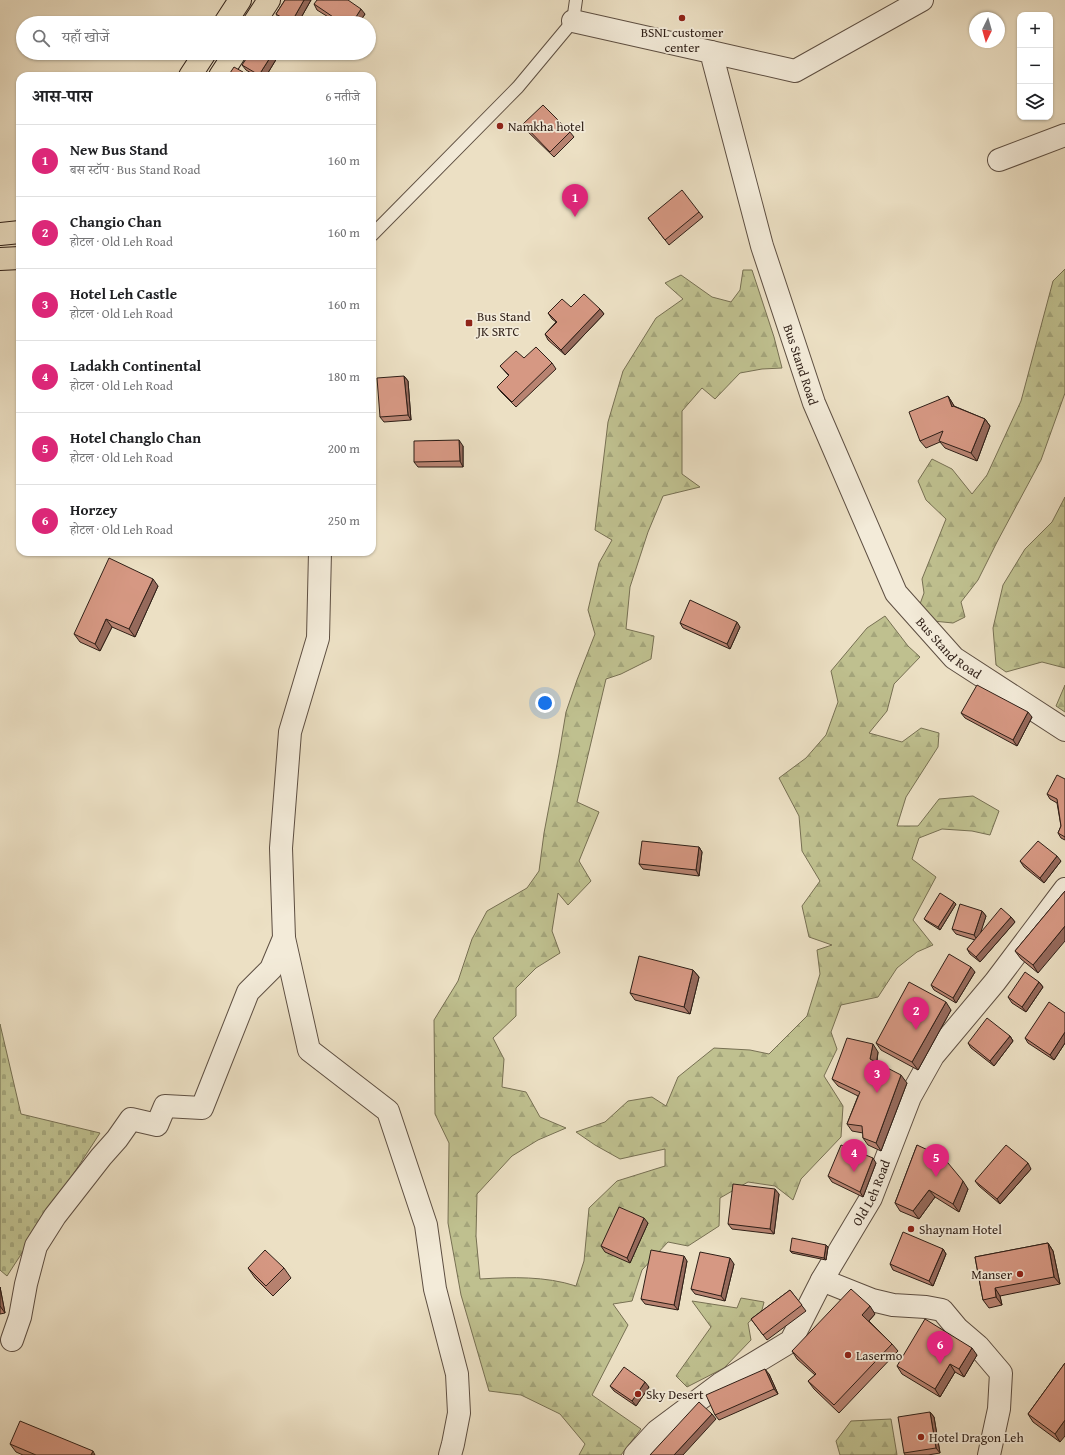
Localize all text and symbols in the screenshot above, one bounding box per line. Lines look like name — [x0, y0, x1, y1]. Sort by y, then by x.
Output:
north arrow — [969, 12, 1005, 48]
map controls — [1017, 12, 1053, 120]
button: + — [1017, 12, 1053, 48]
marker: BSNL customer center — [677, 13, 687, 23]
search box — [16, 16, 376, 60]
place label: BSNL customer center — [641, 23, 724, 57]
text: यहाँ खोजें — [62, 26, 109, 47]
icon: search — [30, 27, 52, 49]
button: − — [1017, 48, 1053, 84]
text: आस-पास — [32, 83, 92, 108]
button: layers — [1017, 84, 1053, 120]
text: 6 नतीजे — [325, 87, 360, 106]
place label: Namkha hotel — [508, 117, 585, 136]
marker: Namkha hotel — [495, 121, 505, 131]
text: New Bus Stand — [70, 139, 168, 160]
text: 1 — [42, 151, 48, 170]
text: 160 m — [328, 151, 360, 170]
text: बस स्टॉप · Bus Stand Road — [70, 160, 201, 179]
pin: 1 — [562, 184, 588, 217]
text: Changio Chan — [70, 211, 162, 232]
text: 2 — [42, 223, 48, 242]
text: 160 m — [328, 223, 360, 242]
text: होटल · Old Leh Road — [70, 232, 173, 251]
text: Hotel Leh Castle — [70, 283, 177, 304]
text: 3 — [42, 295, 48, 314]
text: 160 m — [328, 295, 360, 314]
text: होटल · Old Leh Road — [70, 304, 173, 323]
place label: Bus Stand JK SRTC — [475, 307, 531, 341]
marker: Bus Stand JK SRTC — [464, 318, 474, 328]
street label: Bus Stand Road — [779, 322, 824, 408]
text: Ladakh Continental — [70, 355, 201, 376]
text: 4 — [42, 367, 48, 386]
text: 180 m — [328, 367, 360, 386]
text: होटल · Old Leh Road — [70, 376, 173, 395]
text: Hotel Changlo Chan — [70, 427, 201, 448]
text: 5 — [42, 439, 48, 458]
text: 200 m — [328, 439, 360, 458]
text: होटल · Old Leh Road — [70, 448, 173, 467]
text: Horzey — [70, 499, 117, 520]
text: 6 — [42, 511, 48, 530]
text: 250 m — [328, 511, 360, 530]
text: होटल · Old Leh Road — [70, 520, 173, 539]
street label: Bus Stand Road — [912, 613, 986, 683]
your location — [535, 693, 555, 713]
pin: 2 — [903, 997, 929, 1030]
pin: 3 — [864, 1060, 890, 1093]
pin: 4 — [841, 1139, 867, 1172]
pin: 5 — [923, 1144, 949, 1177]
street label: Old Leh Road — [847, 1157, 894, 1229]
place label: Shaynam Hotel — [919, 1220, 1002, 1239]
marker: Shaynam Hotel — [906, 1224, 916, 1234]
place label: Manser — [971, 1265, 1013, 1284]
marker: Manser — [1015, 1269, 1025, 1279]
pin: 6 — [927, 1331, 953, 1364]
place label: Lasermo — [856, 1346, 903, 1365]
marker: Lasermo — [843, 1350, 853, 1360]
place label: Sky Desert — [646, 1385, 704, 1404]
marker: Sky Desert — [633, 1389, 643, 1399]
place label: Hotel Dragon Leh — [929, 1428, 1024, 1447]
marker: Hotel Dragon Leh — [916, 1432, 926, 1442]

